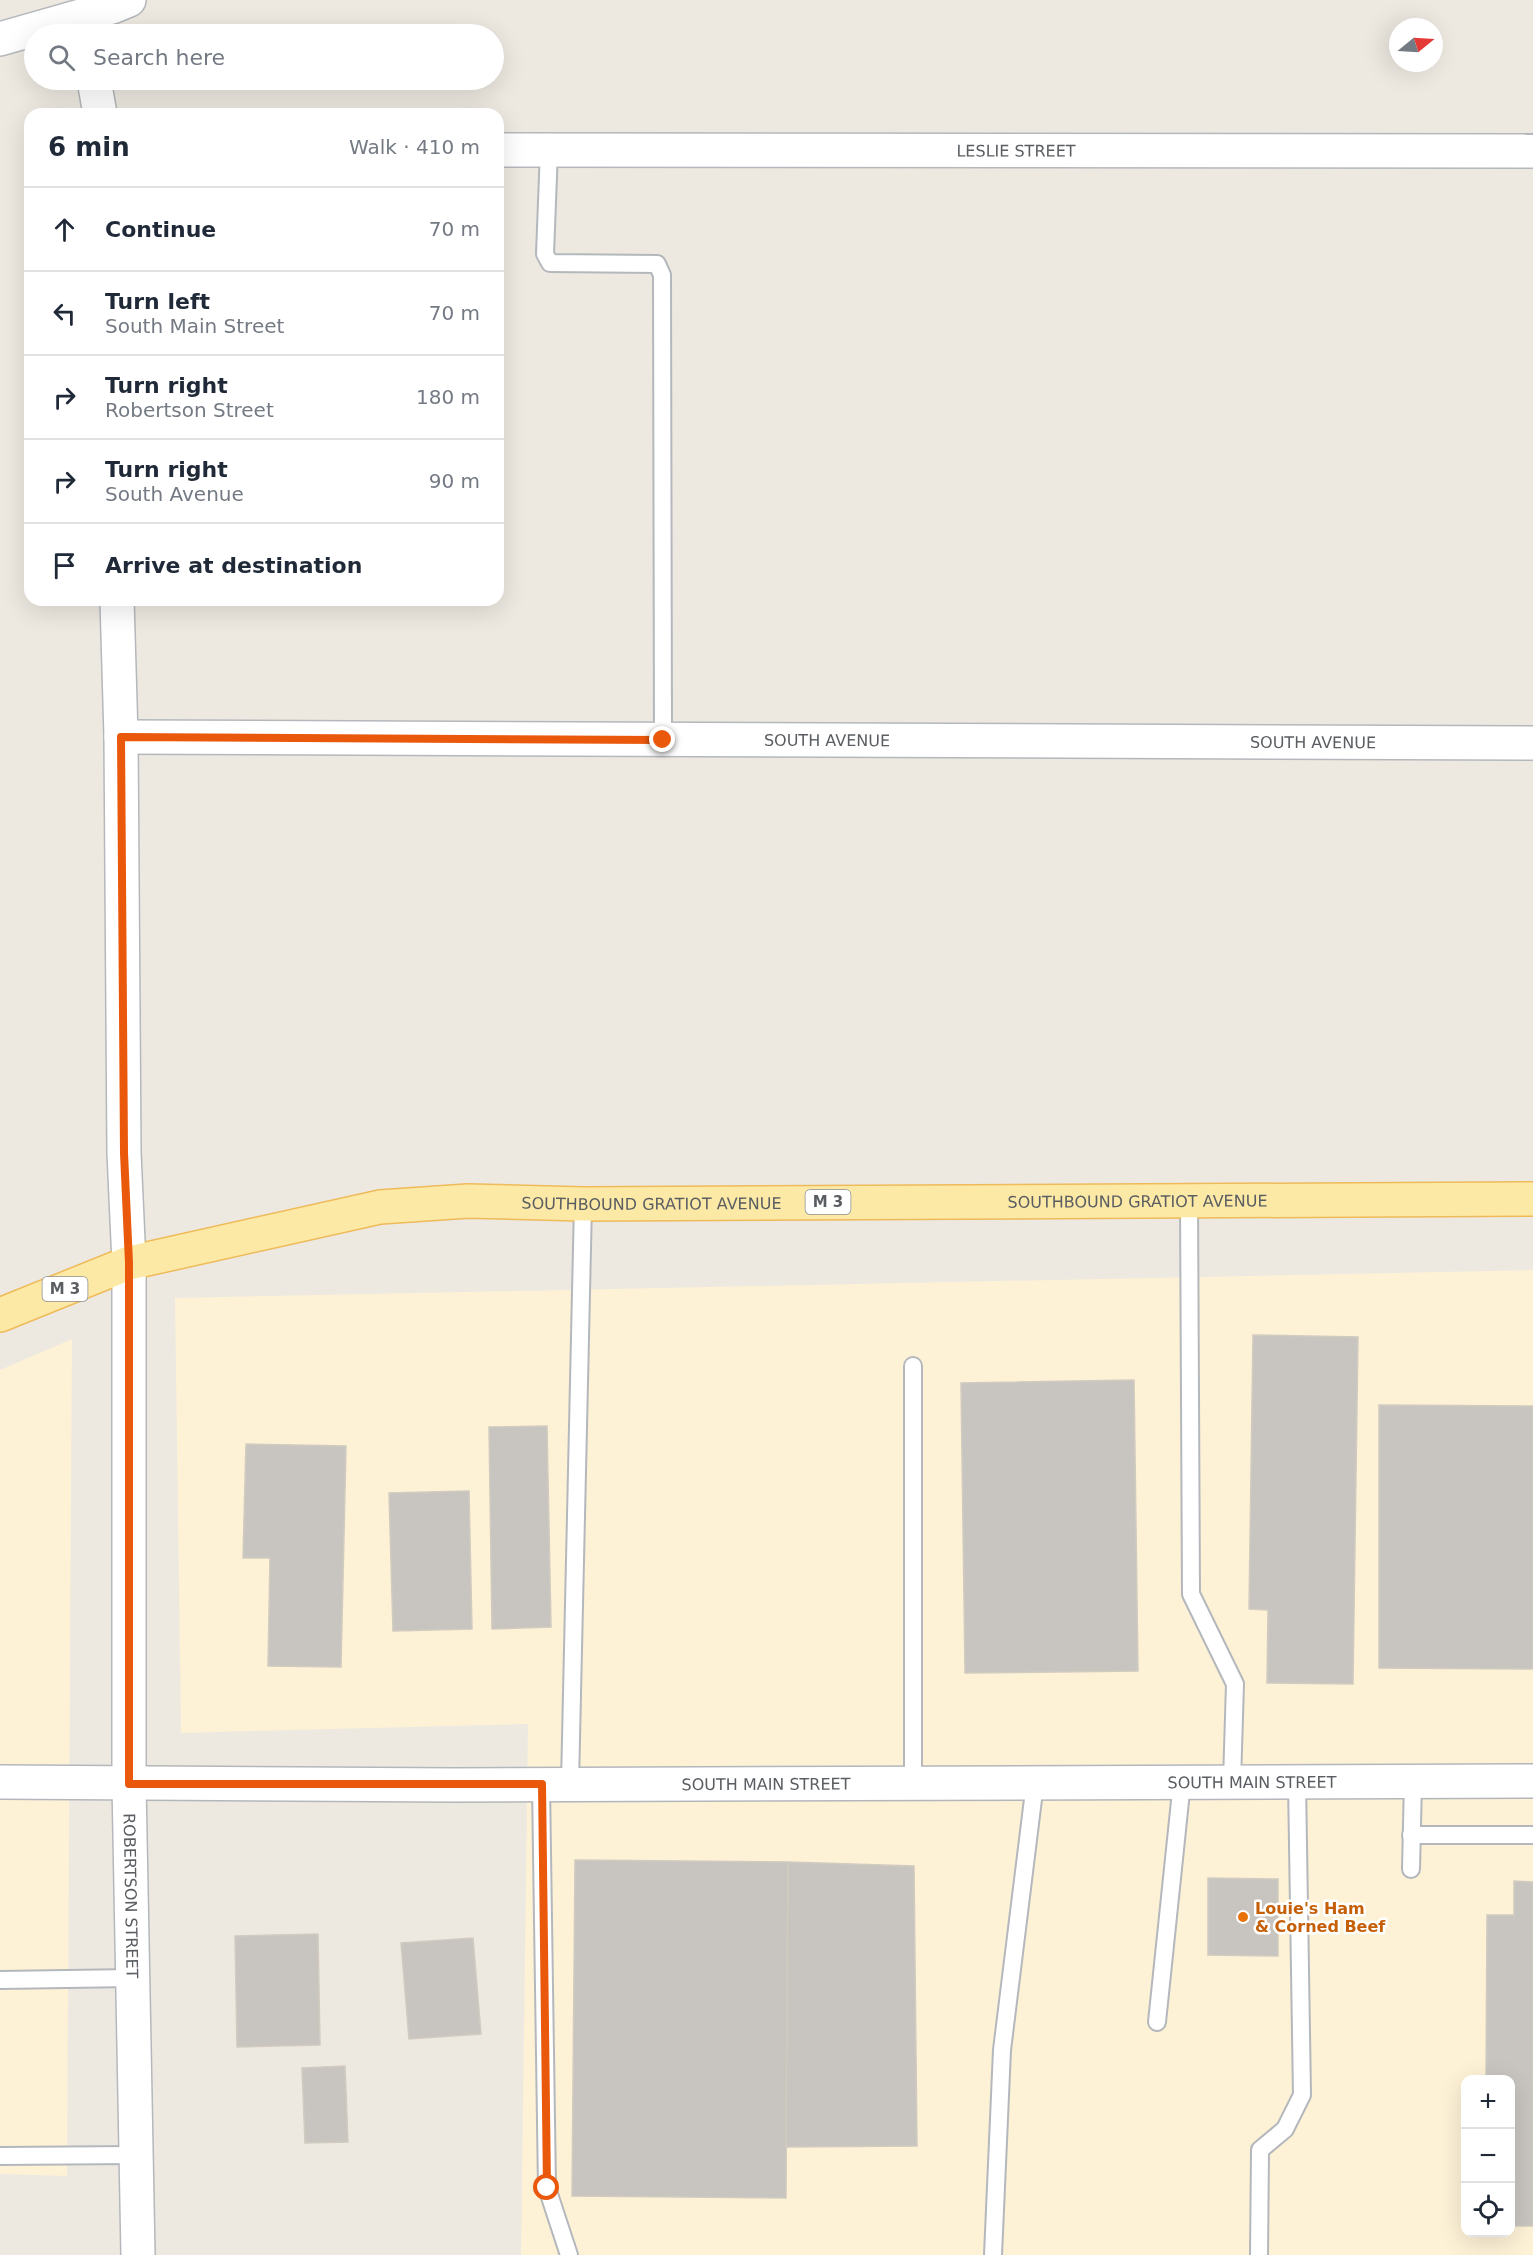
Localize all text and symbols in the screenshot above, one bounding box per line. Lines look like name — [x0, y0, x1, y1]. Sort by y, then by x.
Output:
north arrow — [1389, 18, 1443, 72]
search box — [24, 24, 504, 90]
icon: search — [45, 41, 78, 74]
text: Search here — [93, 45, 225, 70]
text: 6 min — [48, 132, 130, 162]
text: Walk · 410 m — [349, 135, 480, 159]
street label: LESLIE STREET — [956, 141, 1076, 160]
icon: ahead — [48, 213, 81, 246]
text: Continue — [105, 217, 216, 242]
text: 70 m — [429, 217, 480, 241]
text: Turn left — [105, 289, 210, 314]
icon: left — [48, 297, 81, 330]
text: 70 m — [429, 301, 480, 325]
text: South Main Street — [105, 314, 284, 338]
text: Turn right — [105, 373, 228, 398]
icon: right — [48, 381, 81, 414]
text: 180 m — [416, 385, 480, 409]
text: Robertson Street — [105, 398, 274, 422]
text: Turn right — [105, 457, 228, 482]
icon: right — [48, 465, 81, 498]
text: 90 m — [429, 469, 480, 493]
text: South Avenue — [105, 482, 244, 506]
icon: arrive — [48, 549, 81, 582]
text: Arrive at destination — [105, 553, 362, 578]
route end — [649, 726, 675, 752]
street label: SOUTH AVENUE — [764, 730, 890, 750]
street label: SOUTH AVENUE — [1250, 732, 1376, 752]
road number: M 3 — [806, 1190, 850, 1214]
street label: SOUTHBOUND GRATIOT AVENUE — [1007, 1191, 1268, 1211]
street label: SOUTHBOUND GRATIOT AVENUE — [521, 1193, 782, 1214]
road number: M 3 — [42, 1277, 88, 1301]
street label: SOUTH MAIN STREET — [1167, 1772, 1337, 1792]
street label: SOUTH MAIN STREET — [681, 1774, 851, 1794]
street label: ROBERTSON STREET — [120, 1813, 142, 1979]
place label: Louie's Ham & Corned Beef — [1255, 1899, 1386, 1936]
marker: Louie's Ham & Corned Beef — [1236, 1910, 1250, 1924]
map controls — [1461, 2075, 1515, 2237]
button: + — [1461, 2075, 1515, 2129]
button: − — [1461, 2129, 1515, 2183]
route start — [533, 2174, 559, 2200]
button: locate — [1461, 2183, 1515, 2237]

